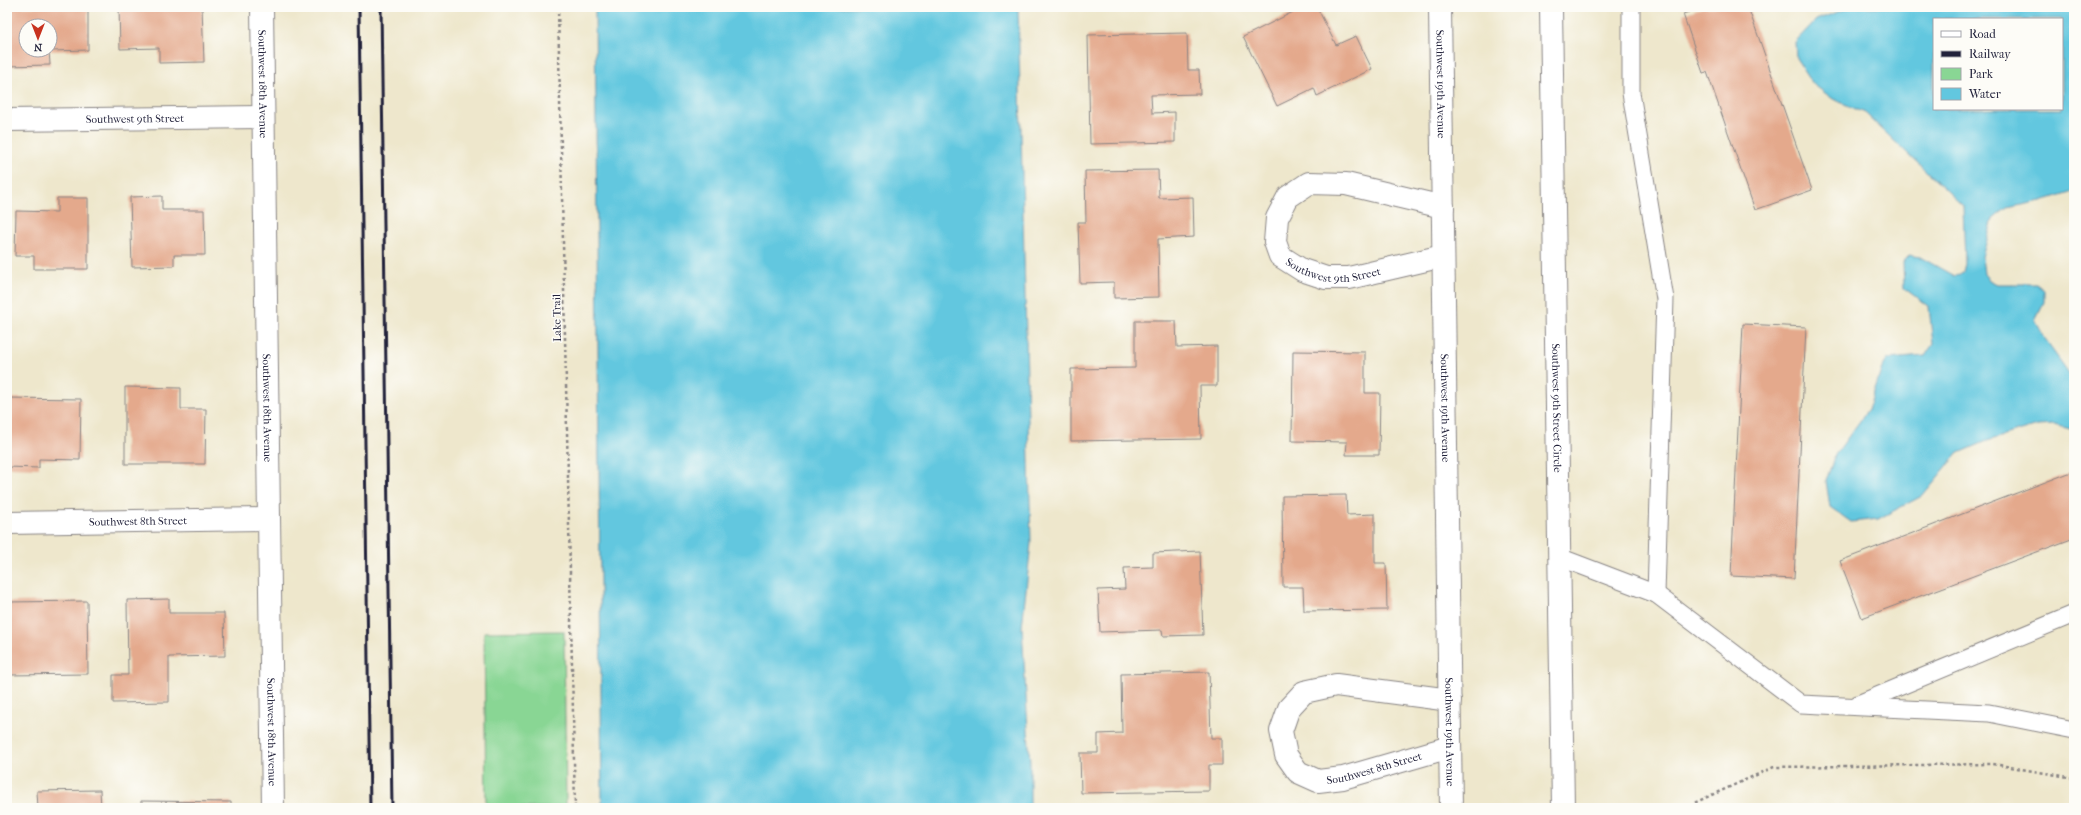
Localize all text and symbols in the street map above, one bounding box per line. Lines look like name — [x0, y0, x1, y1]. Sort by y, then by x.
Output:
north arrow — [18, 18, 58, 58]
legend — [1933, 18, 2063, 110]
text: Road — [1969, 27, 1996, 41]
street label: Southwest 18th Avenue — [256, 30, 270, 139]
street label: Southwest 19th Avenue — [1434, 30, 1448, 139]
text: N — [33, 41, 42, 54]
text: Railway — [1969, 47, 2011, 61]
text: Park — [1969, 67, 1994, 81]
text: Water — [1968, 87, 2002, 101]
street label: Southwest 9th Street — [86, 111, 184, 126]
street label: Southwest 9th Street — [1283, 255, 1382, 285]
street label: Lake Trail — [550, 294, 564, 342]
street label: Southwest 9th Street Circle — [1550, 343, 1564, 473]
street label: Southwest 19th Avenue — [1438, 353, 1453, 463]
street label: Southwest 18th Avenue — [260, 354, 275, 463]
street label: Southwest 8th Street — [89, 514, 187, 528]
street label: Southwest 19th Avenue — [1443, 677, 1457, 787]
street label: Southwest 18th Avenue — [265, 678, 279, 787]
street label: Southwest 8th Street — [1326, 749, 1423, 786]

